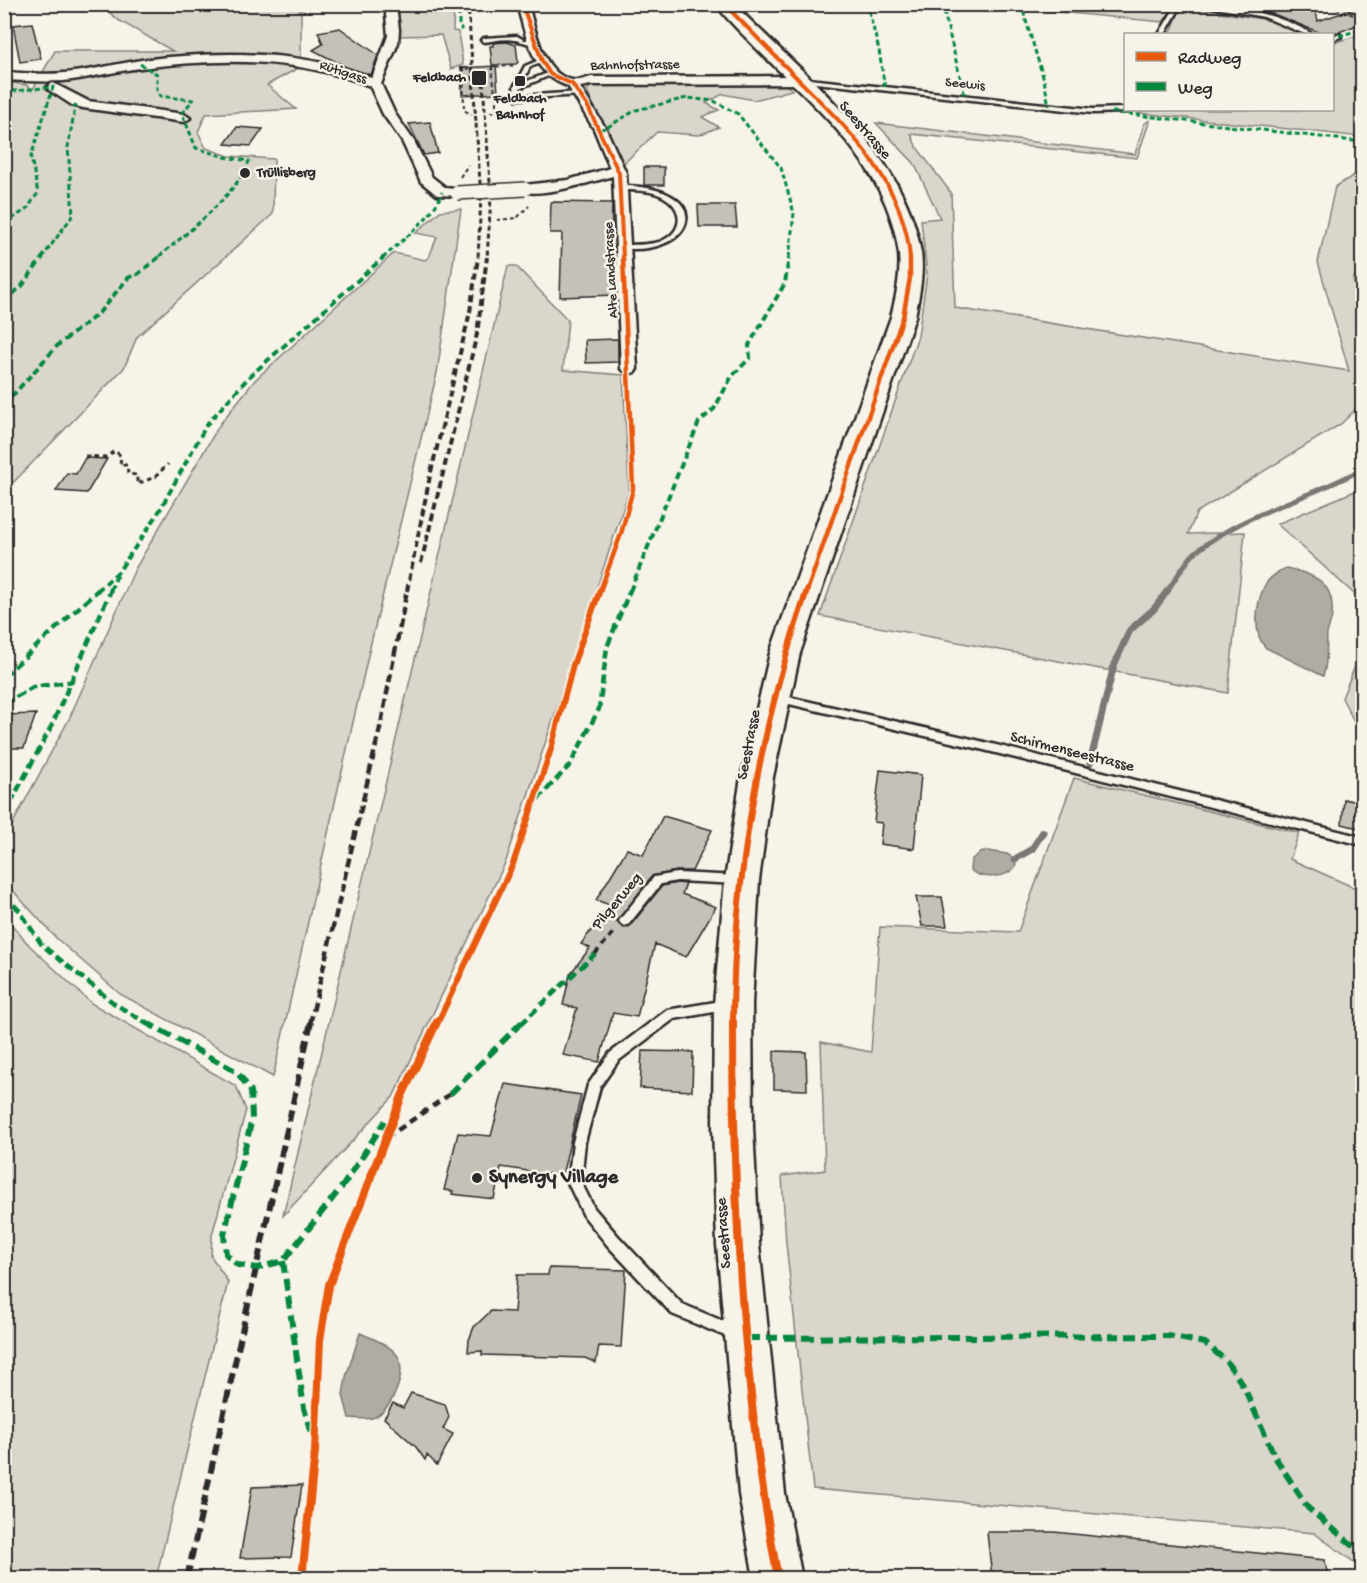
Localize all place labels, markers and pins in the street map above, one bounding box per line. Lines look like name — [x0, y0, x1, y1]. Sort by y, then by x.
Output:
marker: Feldbach — [470, 69, 488, 87]
place label: Feldbach — [412, 70, 466, 87]
marker: Feldbach Bahnhof — [513, 74, 527, 88]
place label: Feldbach Bahnhof — [492, 91, 547, 124]
place label: Trüllisberg — [256, 165, 316, 182]
marker: Trüllisberg — [238, 166, 252, 180]
place label: Synergy Village — [489, 1167, 619, 1190]
marker: Synergy Village — [470, 1171, 484, 1185]

